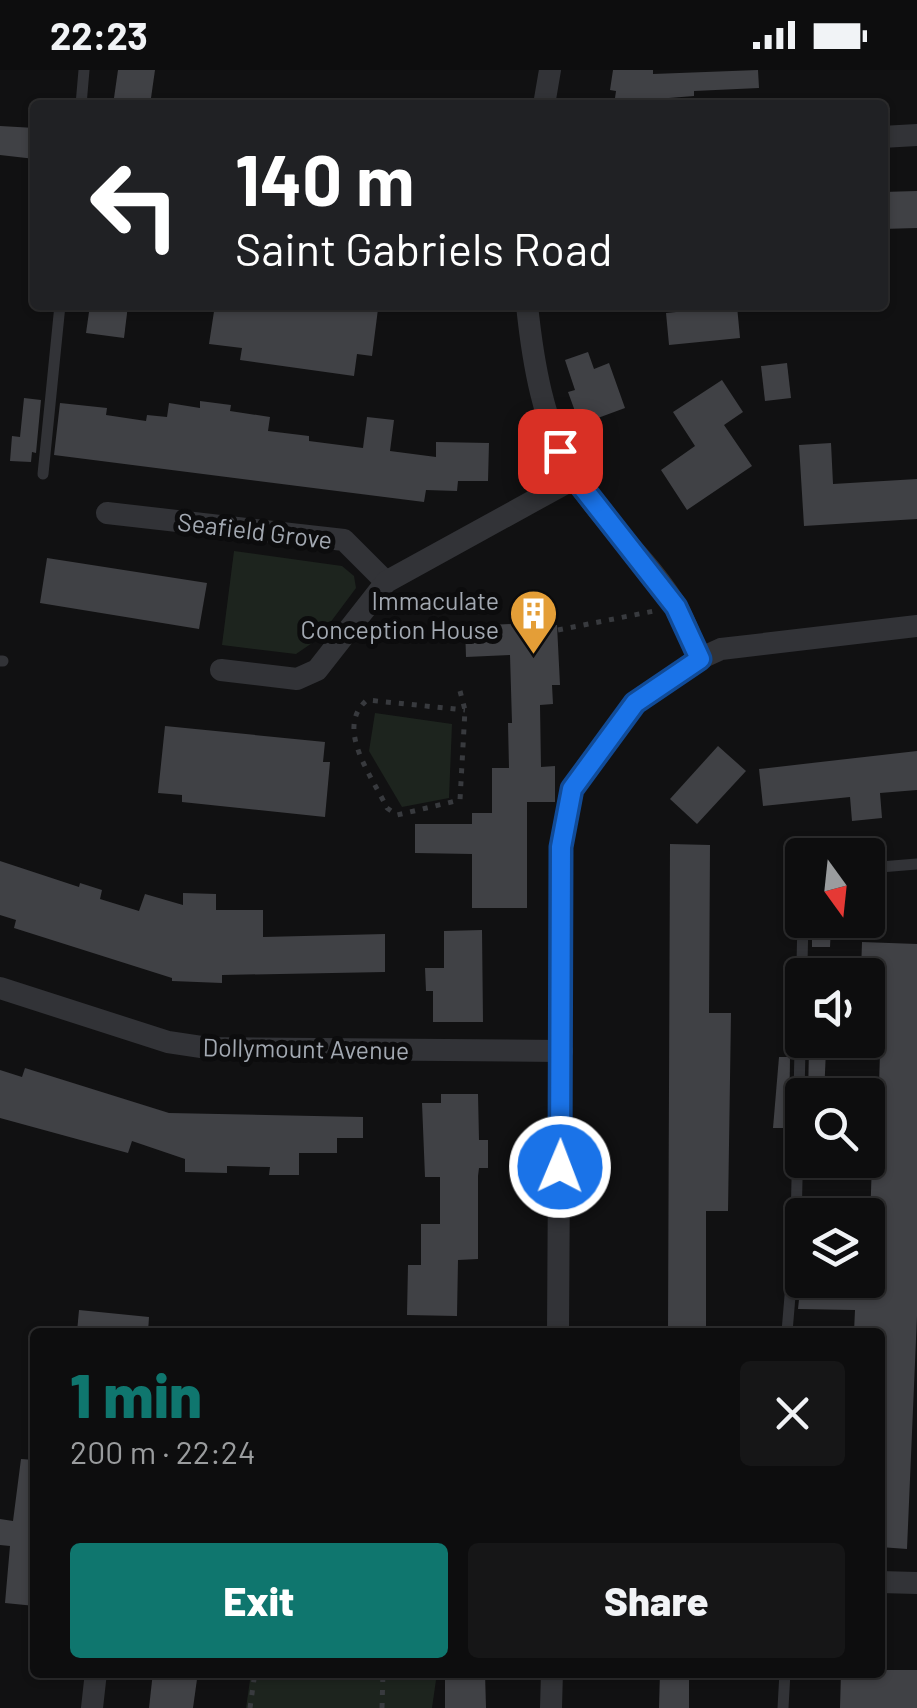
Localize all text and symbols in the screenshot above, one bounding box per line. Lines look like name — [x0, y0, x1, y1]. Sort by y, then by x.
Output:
text: 22:23 — [50, 12, 148, 58]
text: 140 m — [235, 136, 414, 220]
icon: left — [70, 140, 200, 270]
text: Saint Gabriels Road — [235, 221, 612, 275]
pin — [518, 409, 603, 494]
icon: arrive — [533, 424, 588, 479]
street label: Seafield Grove — [176, 506, 334, 554]
place label: Immaculate Conception House — [301, 585, 499, 644]
building icon: Immaculate Conception House — [508, 588, 560, 656]
north arrow — [785, 838, 885, 938]
map controls — [785, 838, 885, 1298]
button: sound — [785, 958, 885, 1058]
street label: Dollymount Avenue — [202, 1031, 410, 1065]
button: search — [785, 1078, 885, 1178]
position arrow — [508, 1115, 612, 1219]
button: layers — [785, 1198, 885, 1298]
text: 1 min — [70, 1358, 202, 1430]
button: close — [740, 1361, 845, 1466]
text: 200 m · 22:24 — [70, 1432, 256, 1470]
button: Exit — [70, 1543, 448, 1658]
button: Share — [468, 1543, 845, 1658]

